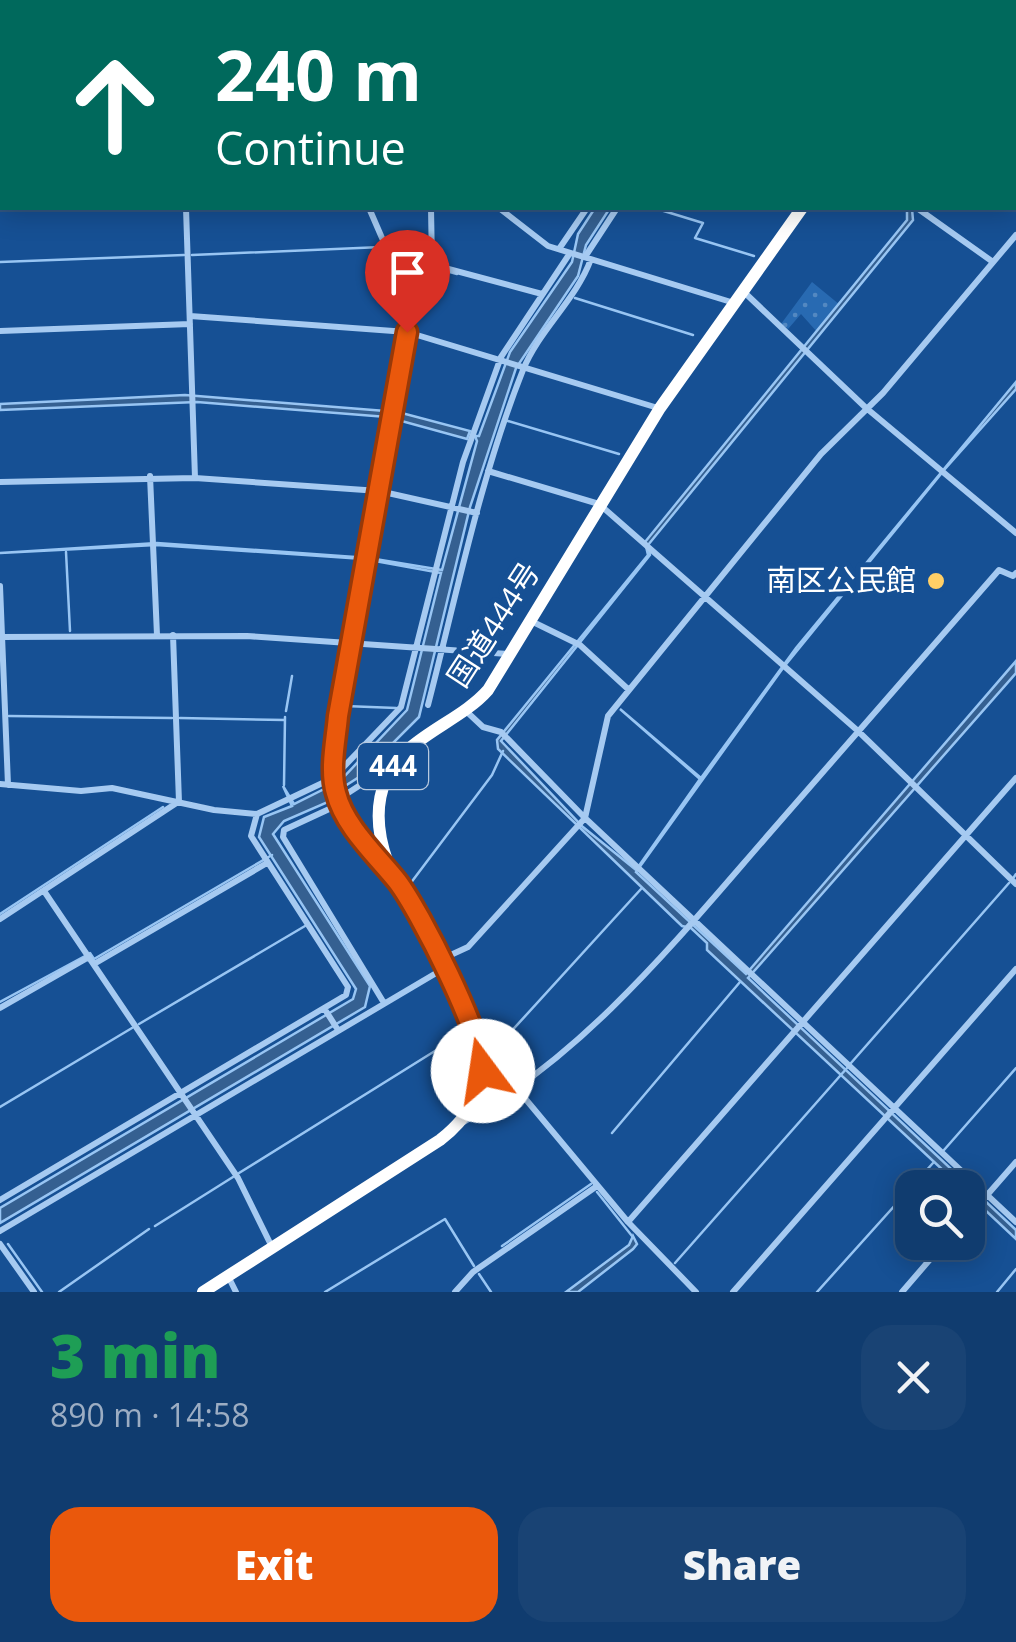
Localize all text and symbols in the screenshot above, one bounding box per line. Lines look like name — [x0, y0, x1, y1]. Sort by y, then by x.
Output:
text: 240 m — [215, 26, 422, 122]
icon: ahead — [50, 40, 180, 170]
text: Continue — [215, 117, 406, 178]
pin — [365, 230, 450, 333]
icon: arrive — [380, 245, 435, 300]
street label: 国道444号 — [437, 554, 548, 695]
place label: 南区公民館 — [766, 559, 916, 600]
marker: 南区公民館 — [925, 570, 947, 592]
road number: 444 — [358, 743, 428, 789]
position arrow — [431, 1019, 535, 1123]
map controls — [895, 1170, 985, 1260]
button: search — [895, 1170, 985, 1260]
text: 3 min — [50, 1314, 220, 1396]
button: close — [861, 1325, 966, 1430]
text: 890 m · 14:58 — [50, 1393, 249, 1436]
button: Exit — [50, 1507, 498, 1622]
button: Share — [518, 1507, 966, 1622]

